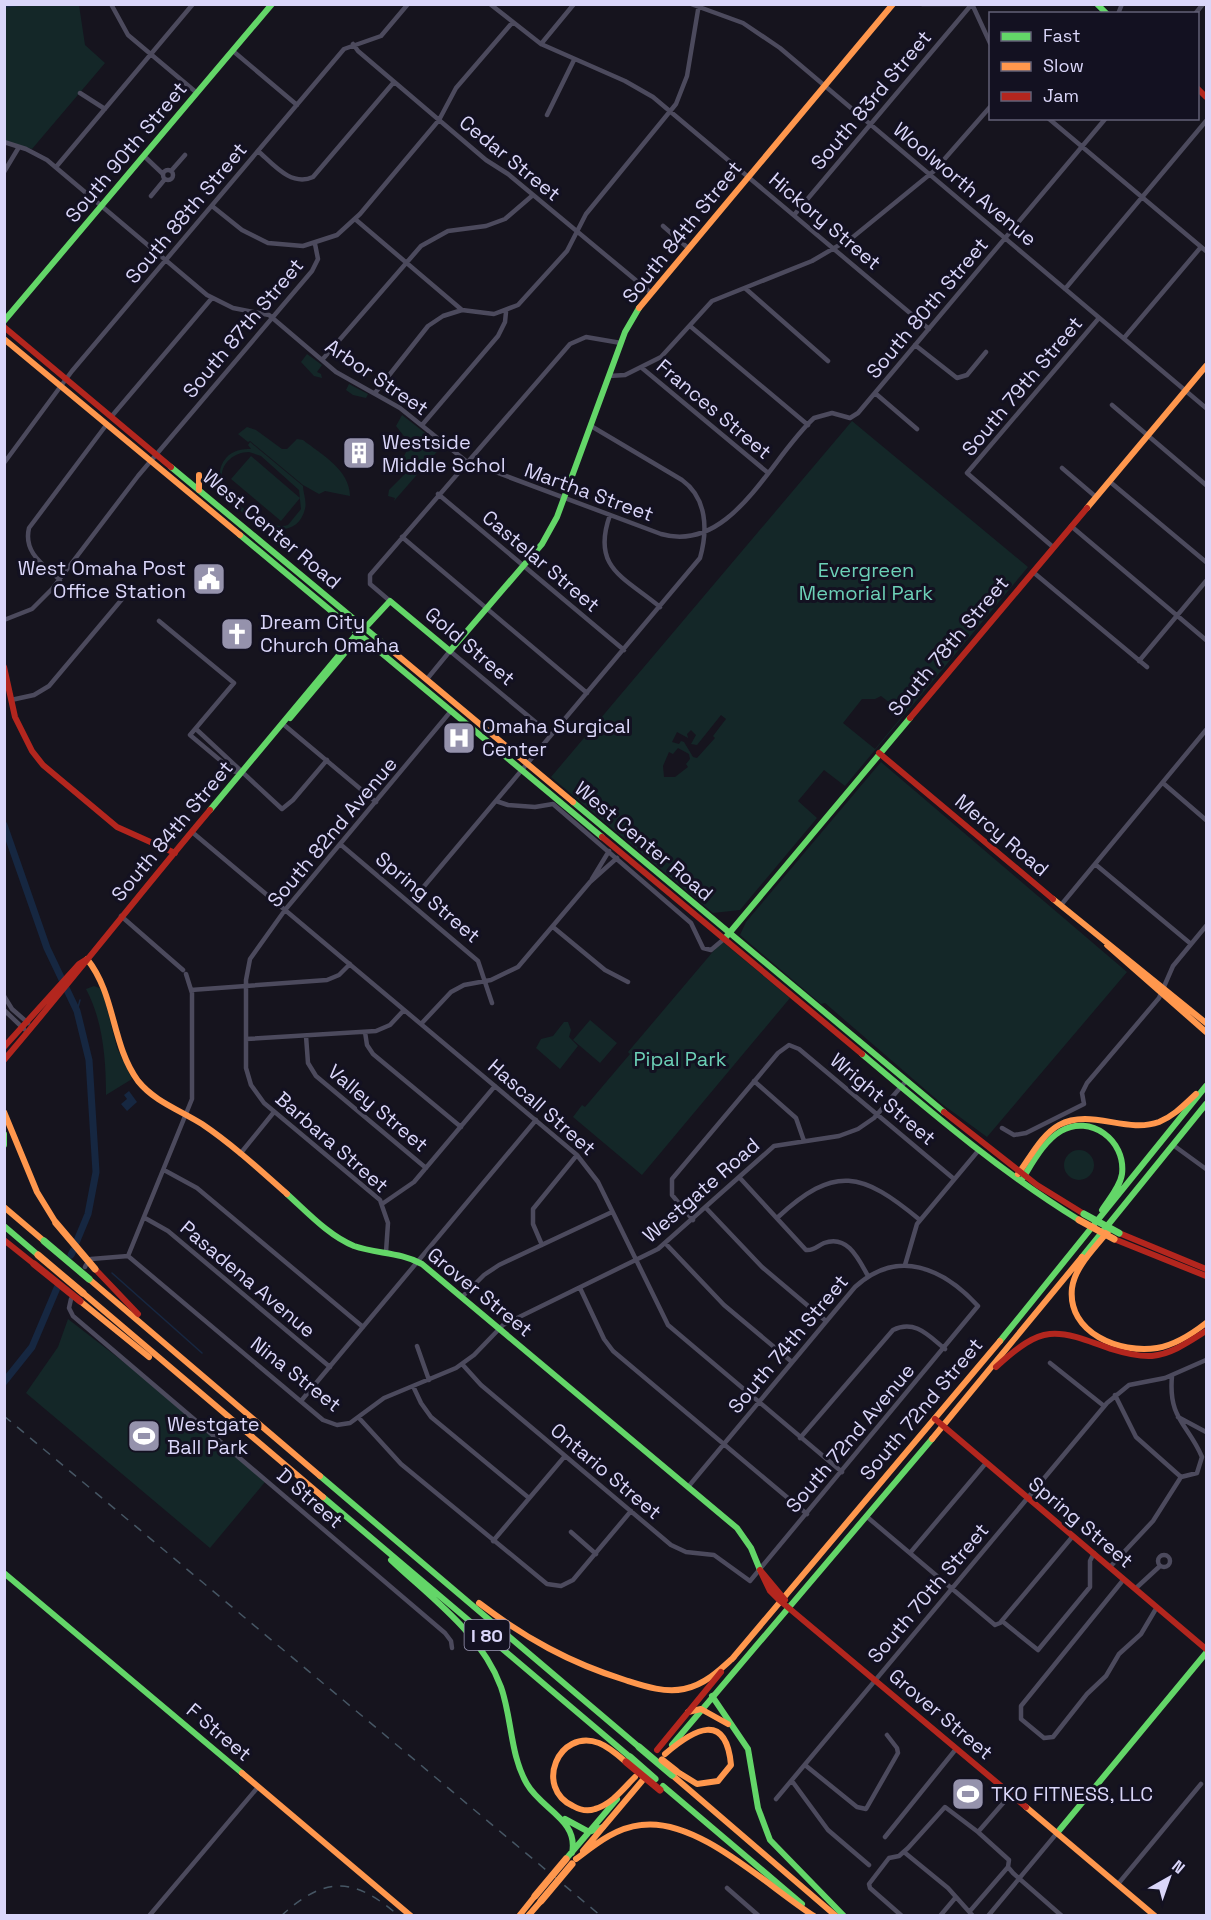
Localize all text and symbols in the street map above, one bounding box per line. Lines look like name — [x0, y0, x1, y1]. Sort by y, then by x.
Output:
legend — [989, 12, 1199, 120]
text: Fast — [1043, 24, 1080, 47]
street label: South 83rd Street — [805, 25, 937, 175]
text: Slow — [1043, 54, 1084, 77]
street label: South 90th Street — [59, 76, 193, 228]
text: Jam — [1043, 84, 1079, 107]
street label: Cedar Street — [454, 109, 566, 207]
street label: Woolworth Avenue — [888, 116, 1042, 252]
street label: South 88th Street — [119, 137, 253, 289]
street label: South 84th Street — [616, 155, 748, 309]
street label: Hickory Street — [764, 166, 886, 276]
street label: South 80th Street — [860, 232, 994, 384]
street label: South 87th Street — [177, 253, 309, 403]
street label: South 79th Street — [956, 311, 1088, 461]
street label: Arbor Street — [320, 333, 434, 421]
street label: Frances Street — [651, 353, 777, 465]
place label: Westside Middle Schol — [382, 429, 506, 478]
building icon: Westside Middle Schol — [341, 435, 377, 471]
street label: Martha Street — [521, 457, 657, 527]
street label: West Center Road — [197, 463, 347, 595]
street label: Castelar Street — [477, 504, 605, 618]
place label: West Omaha Post Office Station — [18, 555, 186, 604]
park label: Evergreen Memorial Park — [799, 557, 933, 606]
public building icon: West Omaha Post Office Station — [191, 561, 227, 597]
street label: South 78th Street — [882, 571, 1014, 721]
street label: Gold Street — [420, 601, 520, 691]
place label: Dream City Church Omaha — [260, 609, 400, 658]
church icon: Dream City Church Omaha — [219, 616, 255, 652]
place label: Omaha Surgical Center — [482, 713, 631, 762]
hospital icon: Omaha Surgical Center — [441, 720, 477, 756]
street label: South 82nd Avenue — [261, 751, 403, 913]
street label: South 84th Street — [105, 755, 239, 907]
street label: West Center Road — [569, 775, 719, 907]
street label: Mercy Road — [950, 788, 1054, 882]
street label: Spring Street — [370, 846, 486, 948]
park label: Pipal Park — [634, 1046, 727, 1072]
street label: Wright Street — [825, 1047, 941, 1151]
street label: Hascall Street — [483, 1053, 601, 1161]
street label: Valley Street — [322, 1058, 434, 1158]
street label: Barbara Street — [270, 1086, 394, 1198]
street label: Westgate Road — [637, 1132, 765, 1248]
street label: Pasadena Avenue — [175, 1215, 321, 1343]
street label: Grover Street — [422, 1242, 538, 1342]
street label: South 74th Street — [722, 1269, 854, 1419]
street label: Nina Street — [245, 1330, 347, 1418]
street label: South 72nd Street — [854, 1332, 988, 1486]
street label: South 72nd Avenue — [780, 1358, 920, 1518]
place label: Westgate Ball Park — [167, 1411, 260, 1460]
street label: Ontario Street — [545, 1417, 667, 1525]
sports icon: Westgate Ball Park — [126, 1418, 162, 1454]
street label: D Street — [271, 1462, 349, 1534]
street label: Spring Street — [1023, 1471, 1139, 1573]
street label: South 70th Street — [862, 1518, 994, 1668]
road number: I 80 — [464, 1620, 510, 1650]
street label: Grover Street — [883, 1663, 999, 1765]
street label: F Street — [181, 1697, 257, 1767]
sports icon: TKO FITNESS, LLC — [950, 1776, 986, 1812]
place label: TKO FITNESS, LLC — [991, 1781, 1153, 1807]
north arrow — [1139, 1848, 1199, 1908]
text: N — [1167, 1855, 1189, 1878]

